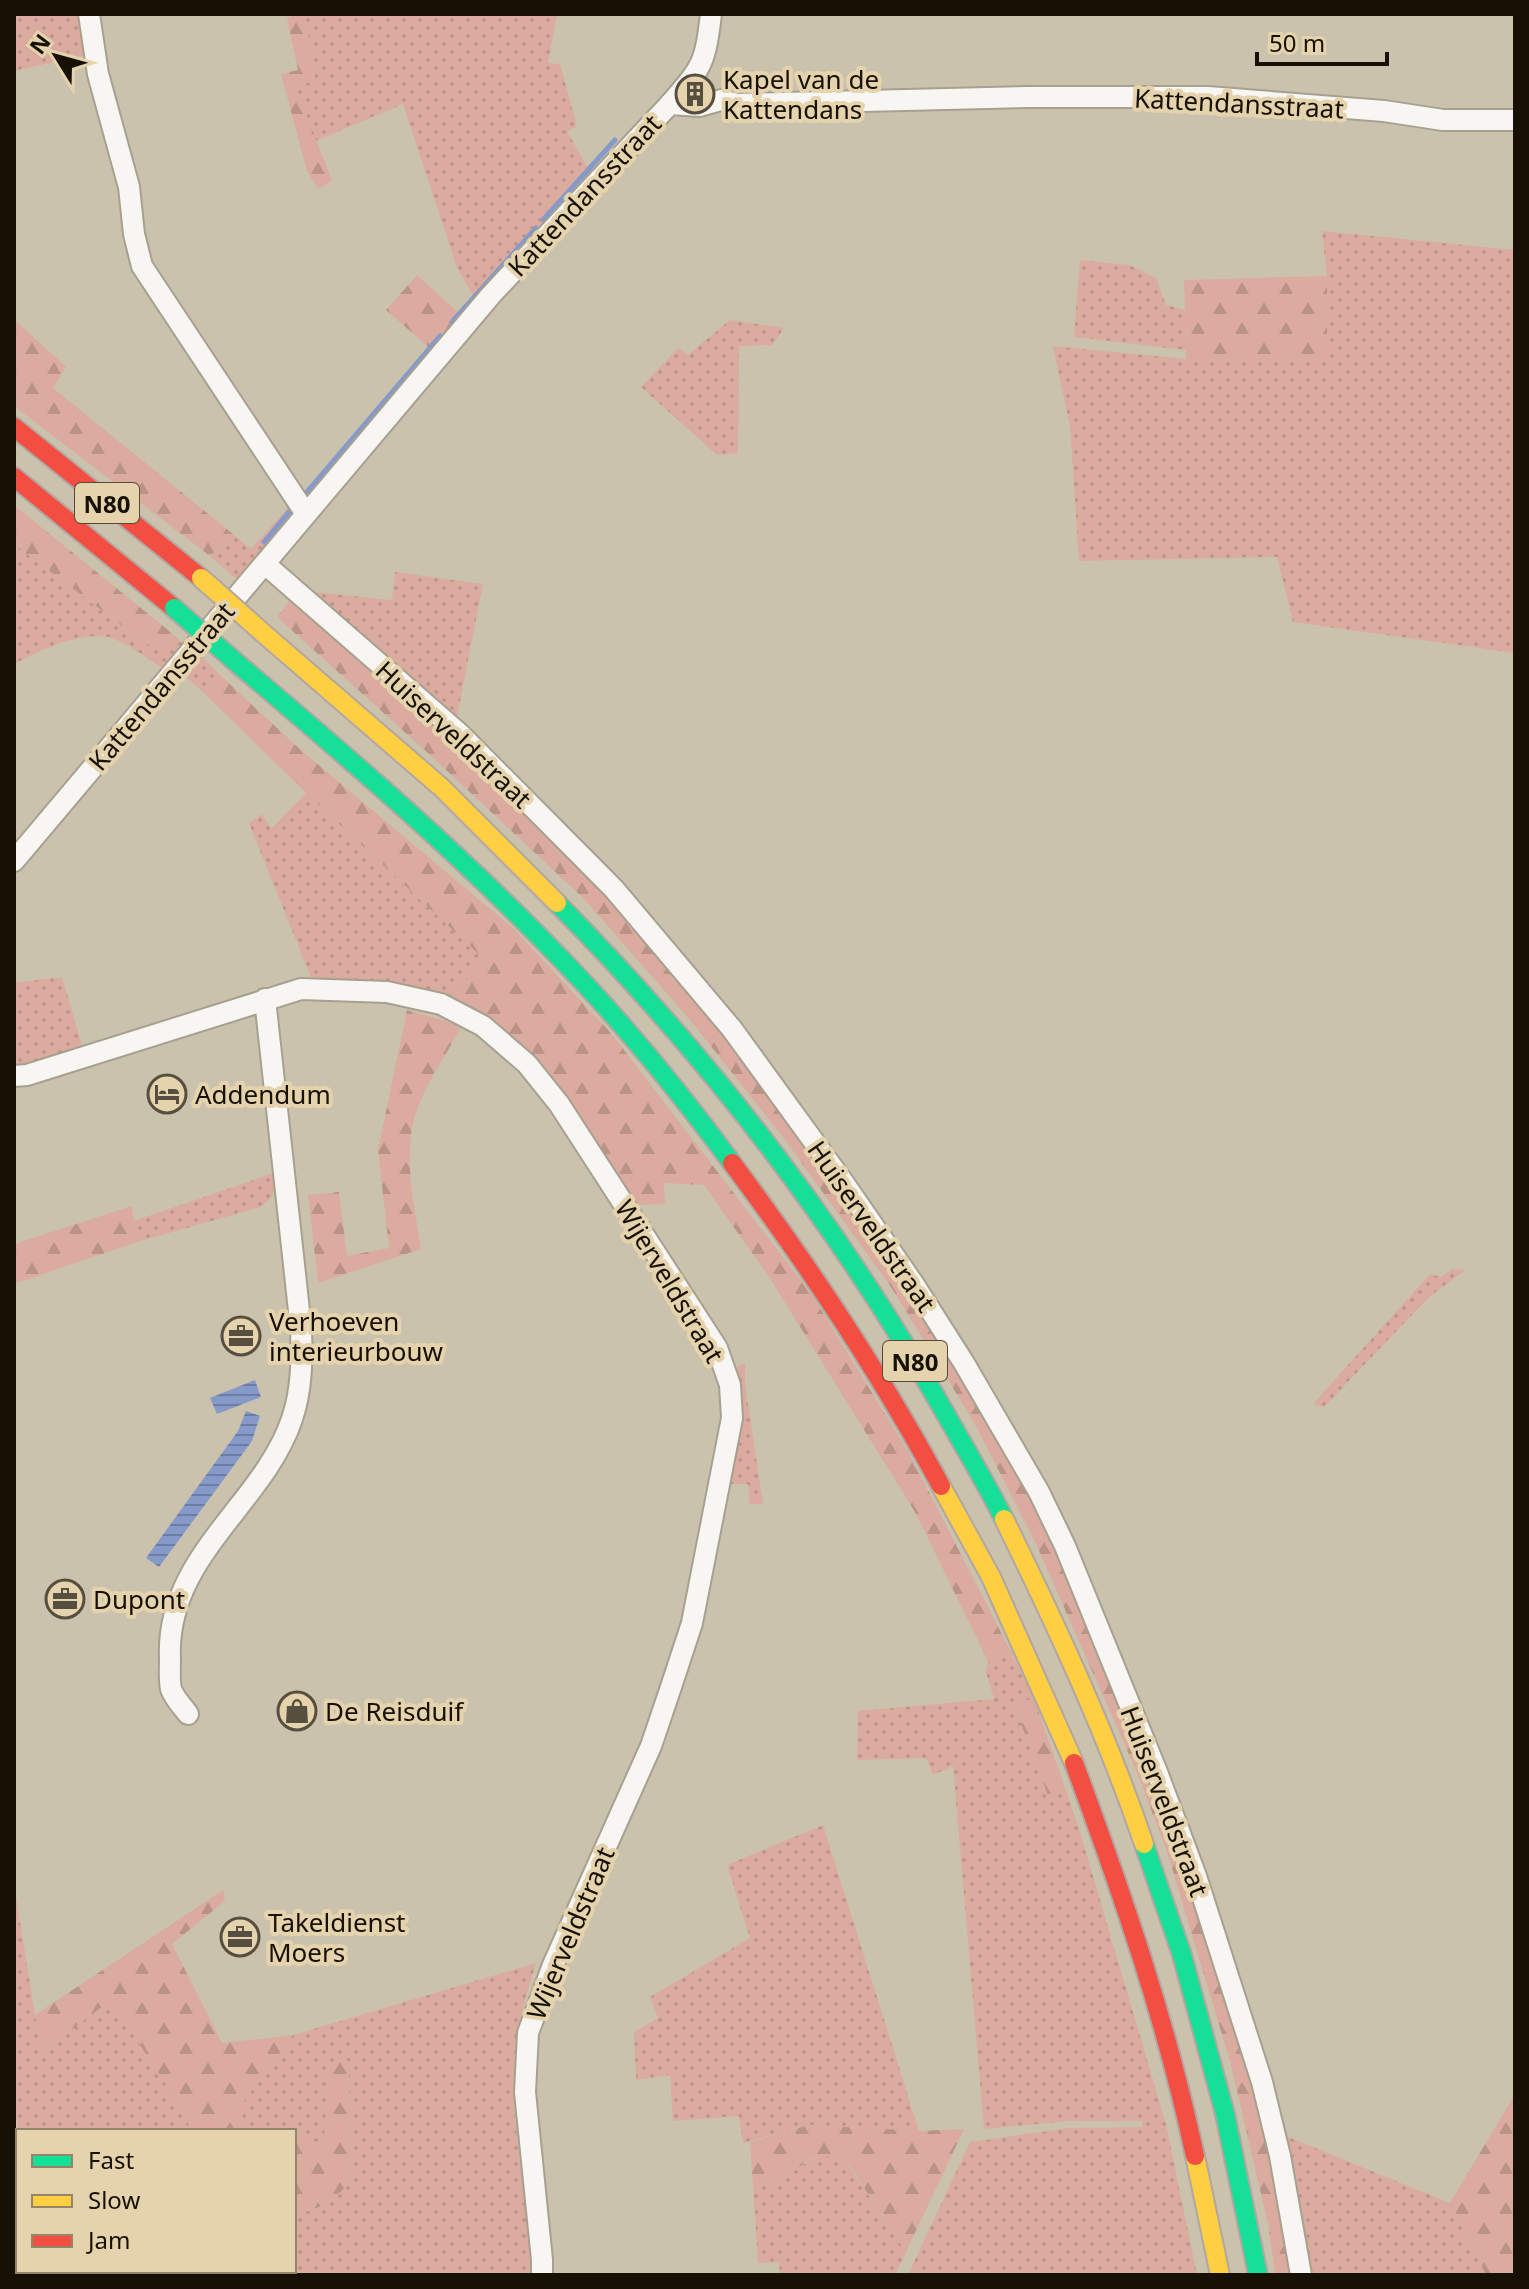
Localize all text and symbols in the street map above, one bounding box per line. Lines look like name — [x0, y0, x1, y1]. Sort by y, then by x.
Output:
north arrow — [16, 16, 96, 96]
scale bar — [1257, 16, 1387, 66]
text: 50 m — [1269, 26, 1325, 59]
text: N — [22, 27, 57, 60]
place label: Kapel van de Kattendans — [723, 61, 879, 127]
building icon: Kapel van de Kattendans — [674, 73, 716, 115]
street label: Kattendansstraat — [1133, 80, 1345, 126]
street label: Kattendansstraat — [499, 106, 669, 284]
road number: N80 — [75, 483, 139, 523]
street label: Kattendansstraat — [80, 594, 242, 778]
street label: Huiserveldstraat — [368, 652, 540, 816]
hotel icon: Addendum — [146, 1073, 188, 1115]
place label: Addendum — [195, 1076, 331, 1112]
street label: Huiserveldstraat — [800, 1133, 944, 1319]
street label: Wijerveldstraat — [607, 1193, 733, 1369]
place label: Verhoeven interieurbouw — [269, 1303, 444, 1369]
office icon: Verhoeven interieurbouw — [220, 1315, 262, 1357]
road number: N80 — [883, 1341, 947, 1381]
office icon: Dupont — [44, 1578, 86, 1620]
place label: Dupont — [93, 1581, 185, 1617]
shop icon: De Reisduif — [276, 1690, 318, 1732]
place label: De Reisduif — [325, 1693, 465, 1729]
street label: Huiserveldstraat — [1112, 1701, 1218, 1901]
street label: Wijerveldstraat — [517, 1841, 623, 2025]
place label: Takeldienst Moers — [268, 1904, 406, 1970]
office icon: Takeldienst Moers — [219, 1916, 261, 1958]
legend — [16, 2129, 296, 2273]
text: Fast — [88, 2143, 134, 2176]
text: Slow — [88, 2183, 140, 2216]
text: Jam — [86, 2223, 130, 2256]

